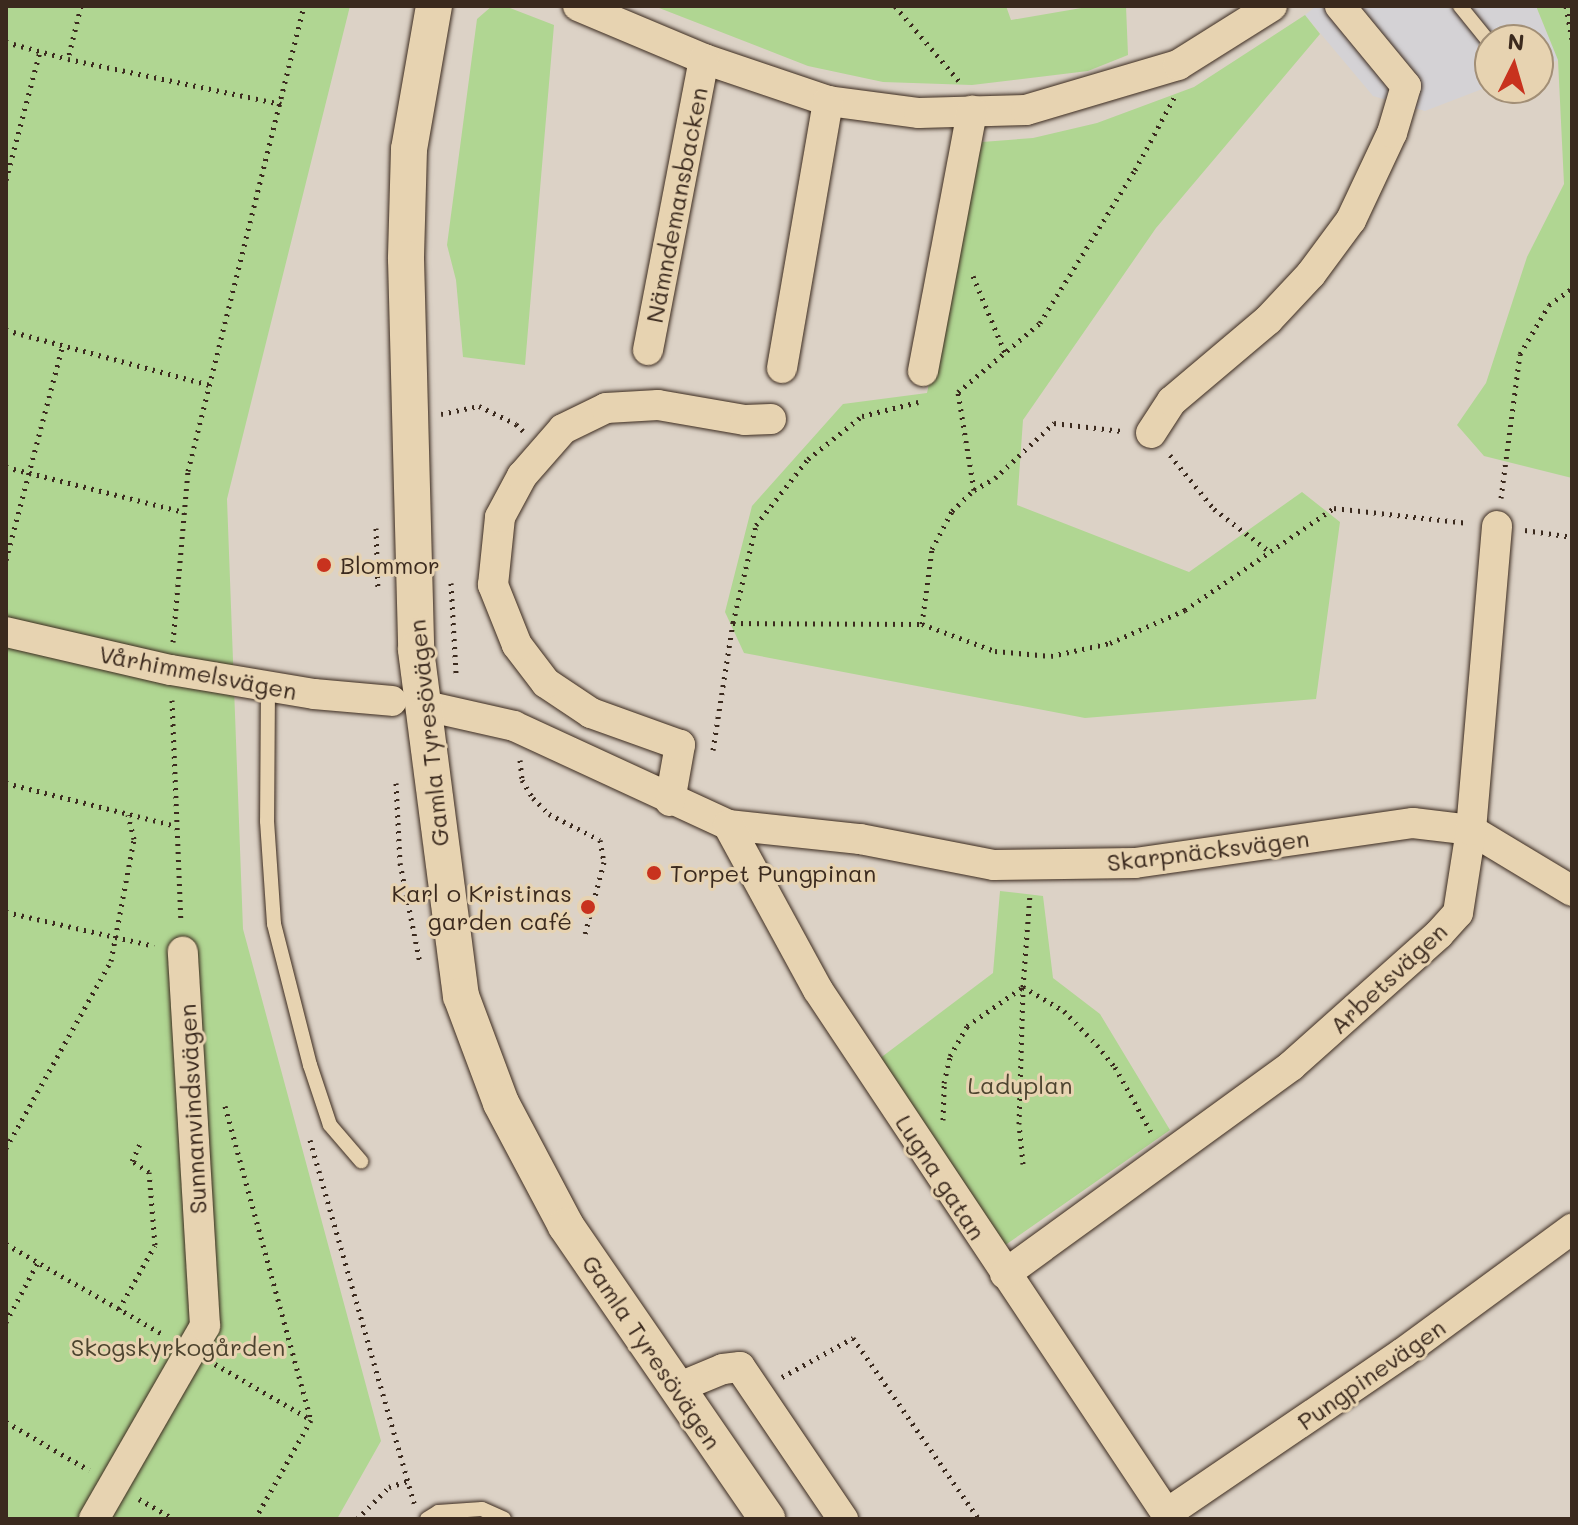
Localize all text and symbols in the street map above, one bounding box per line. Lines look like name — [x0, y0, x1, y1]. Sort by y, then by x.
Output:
north arrow — [1474, 24, 1554, 104]
text: N — [1506, 26, 1526, 57]
street label: Nämndemansbacken — [639, 85, 713, 325]
place label: Blommor — [340, 551, 440, 579]
marker: Blommor — [315, 556, 333, 574]
street label: Gamla Tyresövägen — [402, 618, 454, 848]
street label: Vårhimmelsvägen — [97, 639, 299, 705]
street label: Skarpnäcksvägen — [1105, 823, 1311, 877]
place label: Torpet Pungpinan — [670, 859, 876, 887]
marker: Torpet Pungpinan — [645, 864, 663, 882]
place label: Karl o Kristinas garden café — [391, 879, 572, 935]
marker: Karl o Kristinas garden café — [579, 898, 597, 916]
street label: Arbetsvägen — [1323, 916, 1453, 1040]
street label: Sunnanvindsvägen — [172, 1003, 212, 1215]
park label: Laduplan — [968, 1071, 1072, 1099]
street label: Lugna gatan — [890, 1109, 992, 1245]
street label: Gamla Tyresövägen — [576, 1249, 728, 1455]
street label: Pungpinevägen — [1291, 1312, 1451, 1436]
park label: Skogskyrkogården — [71, 1333, 285, 1361]

